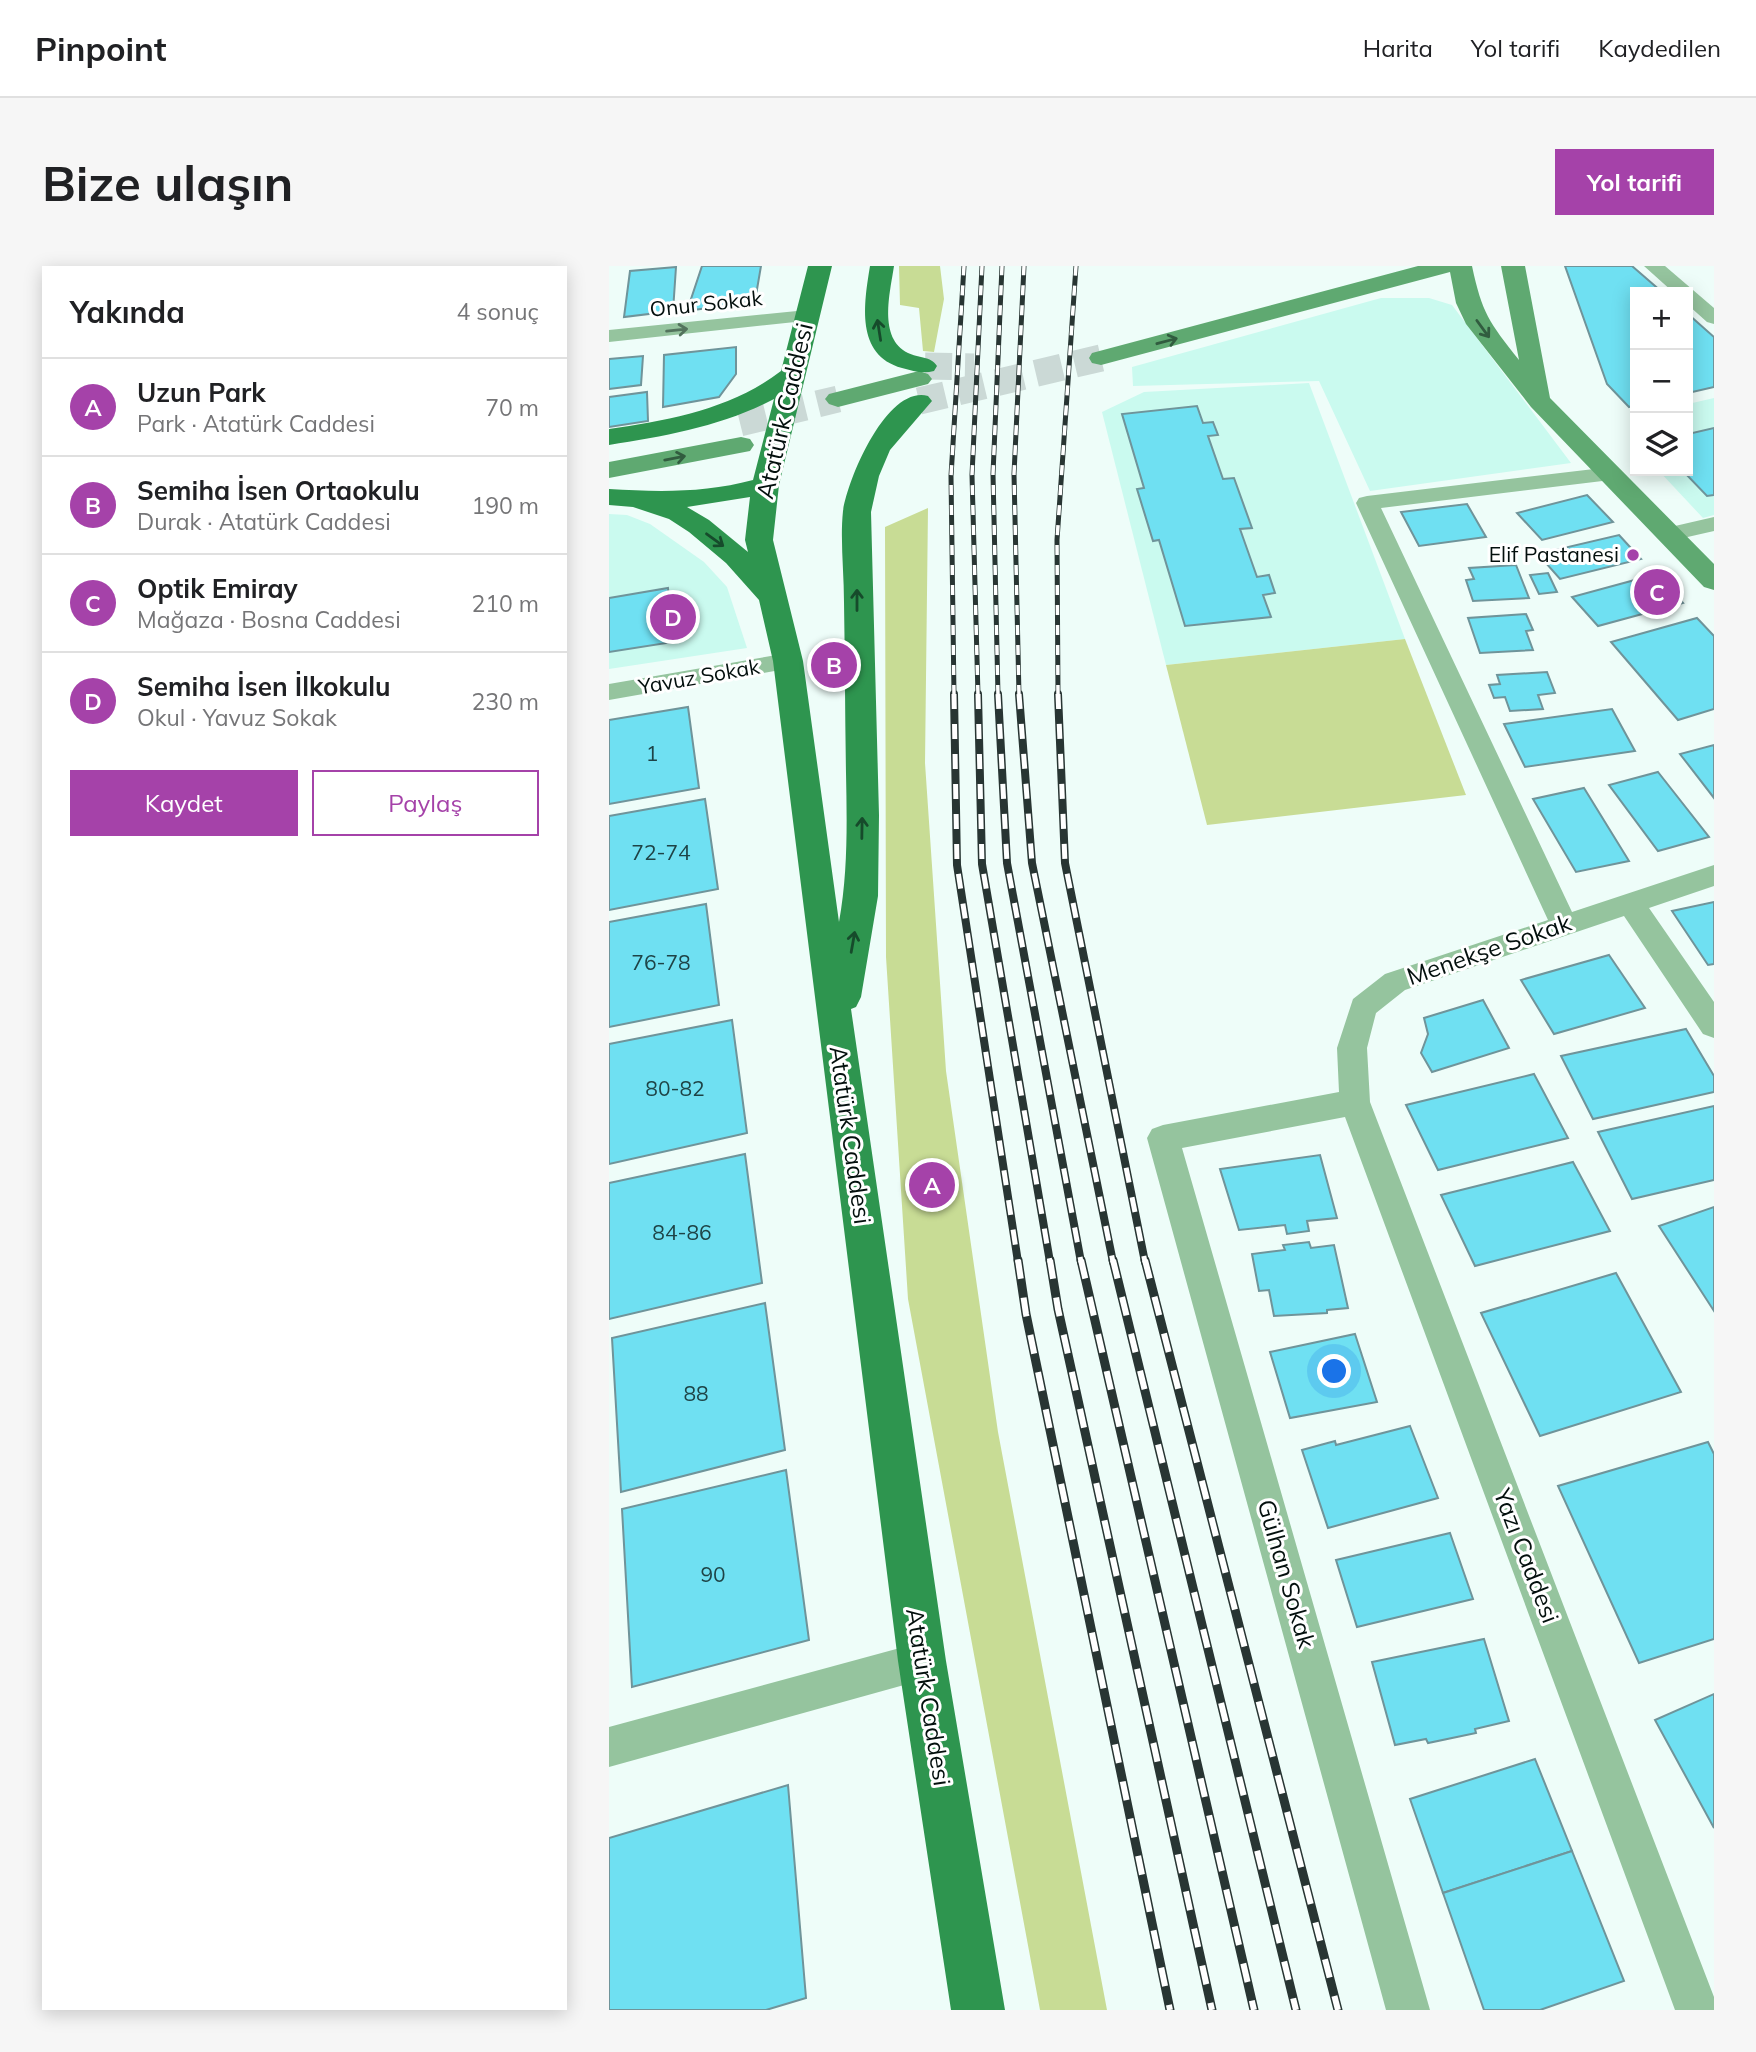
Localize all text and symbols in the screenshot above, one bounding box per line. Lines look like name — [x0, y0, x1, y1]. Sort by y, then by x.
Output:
text: Pinpoint — [35, 28, 167, 69]
text: Harita — [1363, 33, 1433, 63]
text: Yol tarifi — [1471, 33, 1560, 63]
text: Kaydedilen — [1598, 33, 1721, 63]
button: Yol tarifi — [1555, 149, 1714, 215]
text: Bize ulaşın — [42, 152, 293, 213]
street label: Onur Sokak — [648, 284, 764, 322]
map controls — [1630, 287, 1693, 476]
button: + — [1630, 287, 1693, 350]
text: Yakında — [70, 293, 185, 331]
text: 4 sonuç — [457, 297, 539, 326]
one-way arrow — [872, 319, 885, 342]
one-way arrow — [1475, 319, 1490, 338]
street label: Atatürk Caddesi — [749, 320, 819, 502]
one-way arrow — [665, 323, 688, 336]
one-way arrow — [1155, 334, 1177, 347]
button: − — [1630, 350, 1693, 413]
text: Uzun Park — [137, 376, 266, 409]
text: A — [84, 393, 102, 422]
text: 70 m — [485, 393, 539, 422]
text: Park · Atatürk Caddesi — [137, 409, 375, 438]
button: layers — [1630, 413, 1693, 476]
one-way arrow — [663, 451, 686, 464]
text: Semiha İsen Ortaokulu — [137, 474, 420, 507]
text: B — [85, 491, 101, 520]
text: 190 m — [471, 491, 539, 520]
text: Durak · Atatürk Caddesi — [137, 507, 391, 536]
one-way arrow — [705, 532, 724, 547]
place label: Elif Pastanesi — [1489, 541, 1619, 567]
marker: Elif Pastanesi — [1625, 547, 1641, 563]
pin: C — [1634, 566, 1680, 618]
text: Optik Emiray — [137, 572, 298, 605]
text: C — [85, 589, 101, 618]
text: 210 m — [471, 589, 539, 618]
one-way arrow — [850, 589, 864, 612]
pin: D — [650, 591, 696, 643]
text: Mağaza · Bosna Caddesi — [137, 605, 401, 634]
pin: B — [811, 639, 857, 691]
street label: Yavuz Sokak — [635, 653, 762, 700]
text: Semiha İsen İlkokulu — [137, 670, 391, 703]
text: D — [84, 687, 102, 716]
text: 230 m — [471, 687, 539, 716]
text: Okul · Yavuz Sokak — [137, 703, 337, 732]
house number: 1 — [646, 740, 658, 766]
button: Kaydet — [70, 770, 298, 836]
button: Paylaş — [312, 770, 539, 836]
one-way arrow — [856, 816, 869, 839]
house number: 72-74 — [631, 839, 691, 865]
street label: Menekşe Sokak — [1403, 907, 1575, 991]
one-way arrow — [847, 931, 860, 954]
house number: 76-78 — [631, 949, 691, 975]
street label: Atatürk Caddesi — [824, 1044, 878, 1226]
house number: 80-82 — [645, 1075, 705, 1101]
pin: A — [909, 1159, 955, 1211]
house number: 84-86 — [652, 1219, 712, 1245]
your location — [1317, 1354, 1351, 1388]
house number: 88 — [683, 1380, 709, 1406]
street label: Yazı Caddesi — [1487, 1483, 1566, 1627]
street label: Gülhan Sokak — [1251, 1496, 1323, 1652]
house number: 90 — [700, 1561, 726, 1587]
street label: Atatürk Caddesi — [900, 1606, 958, 1788]

